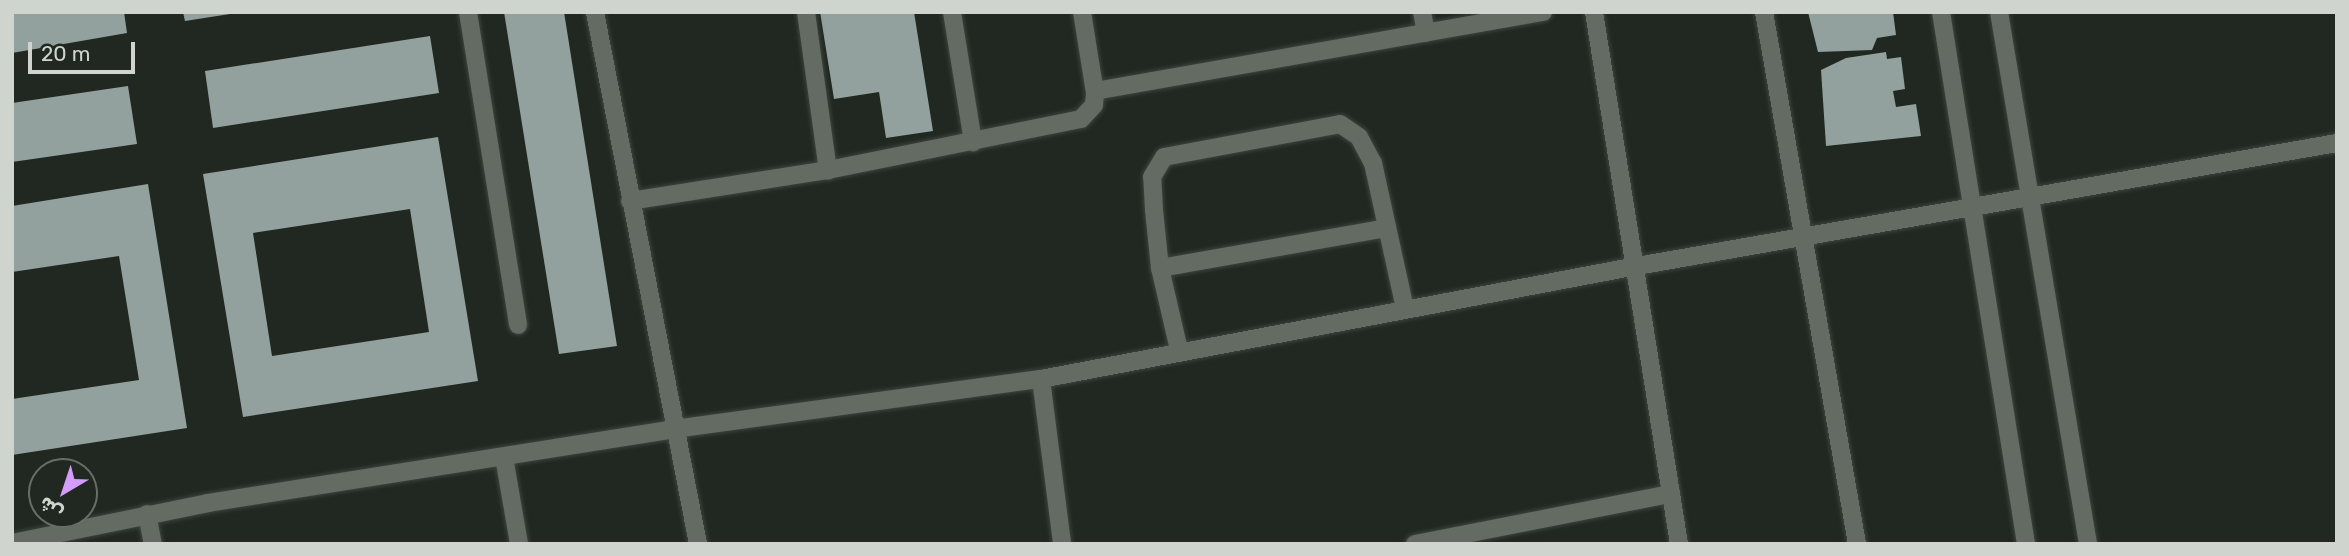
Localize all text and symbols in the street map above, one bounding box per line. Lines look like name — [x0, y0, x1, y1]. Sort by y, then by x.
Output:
scale bar — [32, 28, 138, 72]
text: 20 m — [41, 41, 90, 66]
north arrow — [28, 458, 98, 528]
text: ش — [34, 492, 67, 525]

